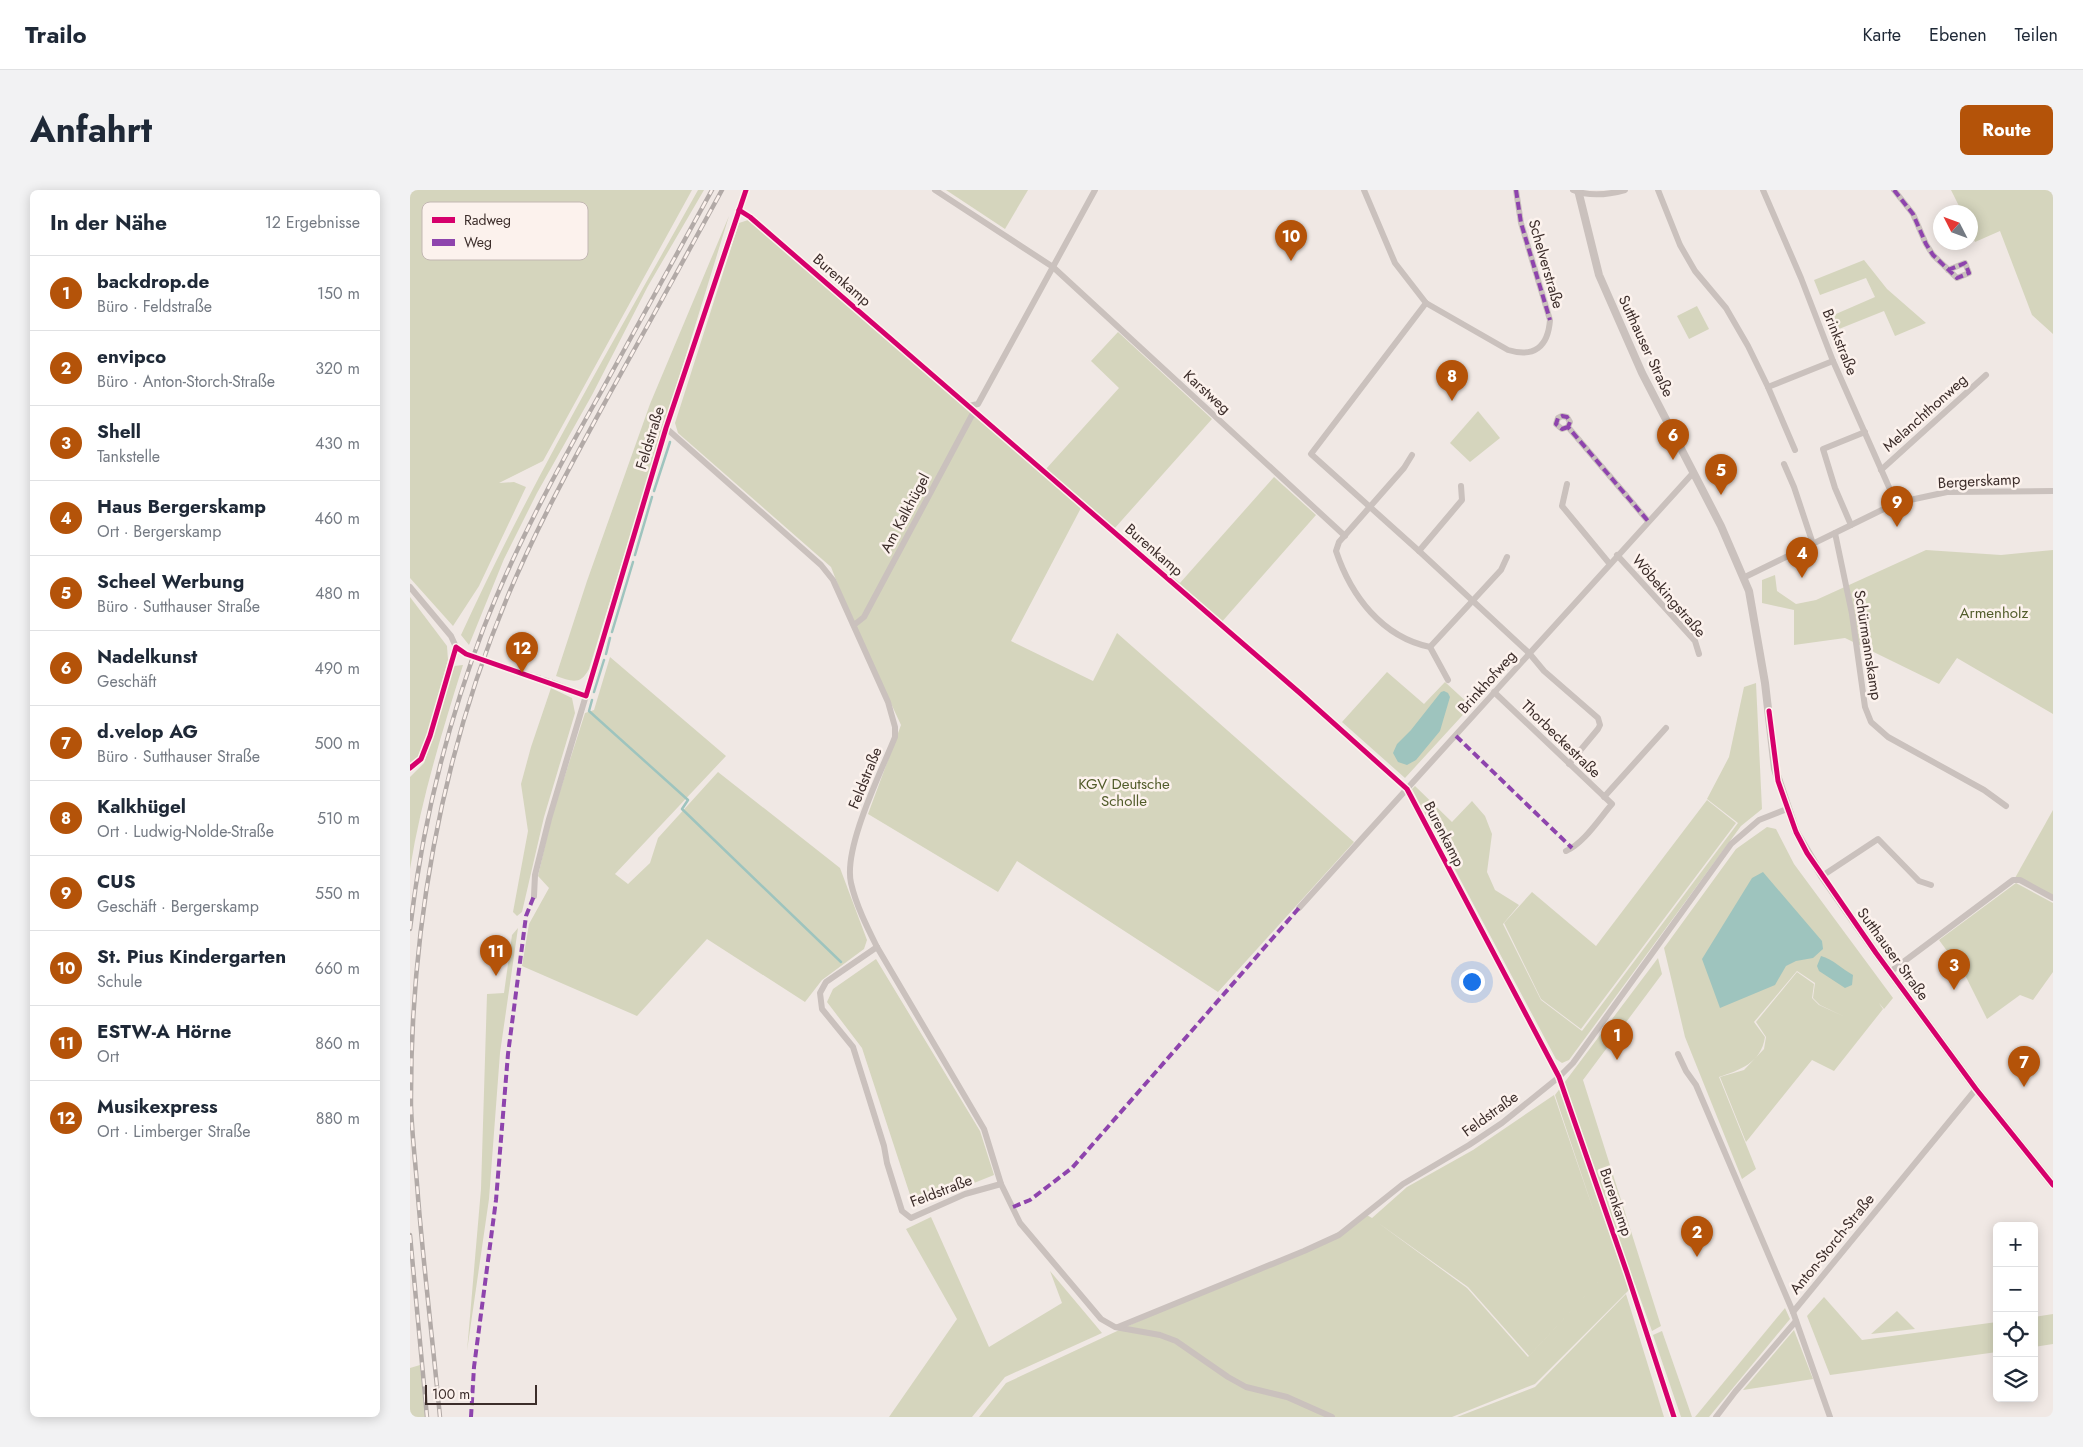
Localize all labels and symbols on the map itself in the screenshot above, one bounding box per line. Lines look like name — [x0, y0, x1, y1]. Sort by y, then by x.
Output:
legend — [422, 202, 588, 260]
north arrow — [1933, 205, 1978, 250]
text: Radweg — [464, 210, 511, 230]
street label: Schelverstraße — [1523, 217, 1569, 311]
pin: 10 — [1275, 220, 1307, 261]
text: Weg — [464, 232, 492, 252]
street label: Burenkamp — [808, 248, 876, 312]
street label: Sutthauser Straße — [1613, 291, 1679, 401]
street label: Brinkstraße — [1817, 305, 1863, 379]
pin: 8 — [1436, 360, 1468, 401]
street label: Karstweg — [1179, 365, 1235, 419]
street label: Melanchthonweg — [1878, 369, 1972, 457]
street label: Feldstraße — [630, 403, 670, 472]
pin: 6 — [1657, 419, 1689, 460]
pin: 5 — [1705, 454, 1737, 495]
street label: Bergerskamp — [1937, 468, 2021, 494]
street label: Am Kalkhügel — [875, 469, 935, 557]
pin: 9 — [1881, 486, 1913, 527]
street label: Burenkamp — [1120, 518, 1188, 582]
pin: 4 — [1786, 537, 1818, 578]
street label: Wöbekingstraße — [1627, 550, 1711, 642]
street label: Schürmannskamp — [1848, 588, 1888, 702]
park label: Armenholz — [1960, 602, 2028, 624]
pin: 12 — [506, 632, 538, 673]
street label: Brinkhofweg — [1453, 645, 1521, 719]
street label: Thorbeckestraße — [1516, 695, 1606, 783]
street label: Feldstraße — [843, 744, 887, 812]
park label: KGV Deutsche Scholle — [1078, 773, 1170, 812]
street label: Burenkamp — [1418, 797, 1470, 871]
street label: Sutthauser Straße — [1852, 903, 1934, 1005]
pin: 11 — [480, 935, 512, 976]
pin: 3 — [1938, 949, 1970, 990]
your location — [1459, 969, 1485, 995]
pin: 1 — [1601, 1019, 1633, 1060]
pin: 7 — [2008, 1046, 2040, 1087]
street label: Feldstraße — [1457, 1086, 1523, 1142]
street label: Burenkamp — [1594, 1165, 1638, 1239]
street label: Feldstraße — [907, 1169, 976, 1213]
street label: Anton-Storch-Straße — [1784, 1189, 1880, 1299]
pin: 2 — [1681, 1216, 1713, 1257]
scale bar — [425, 1382, 538, 1405]

